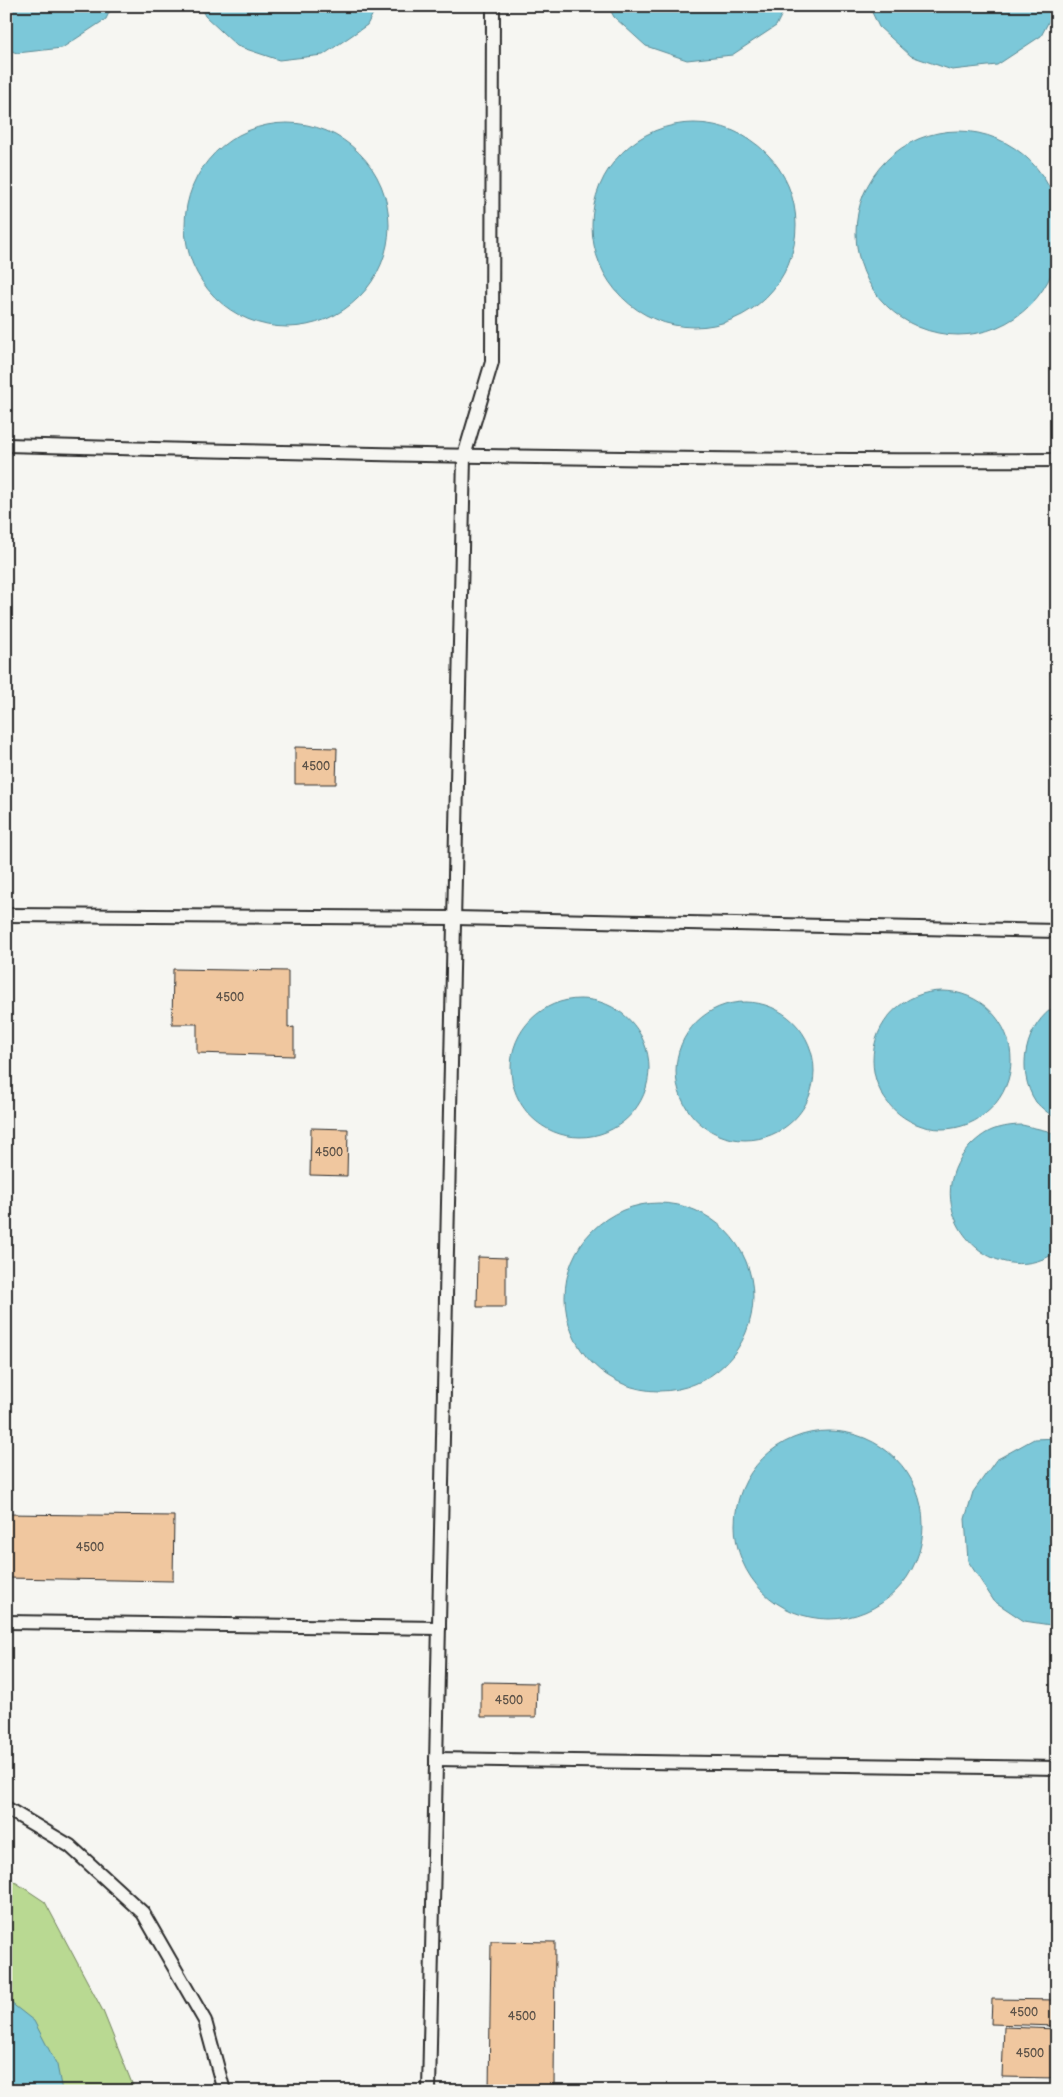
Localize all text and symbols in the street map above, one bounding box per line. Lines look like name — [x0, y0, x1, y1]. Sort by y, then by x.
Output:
house number: 4500 — [302, 759, 330, 774]
house number: 4500 — [216, 990, 244, 1005]
house number: 4500 — [315, 1145, 343, 1160]
house number: 4500 — [76, 1540, 104, 1555]
house number: 4500 — [495, 1693, 523, 1708]
house number: 4500 — [1010, 2005, 1038, 2020]
house number: 4500 — [508, 2009, 536, 2024]
house number: 4500 — [1016, 2046, 1044, 2061]

